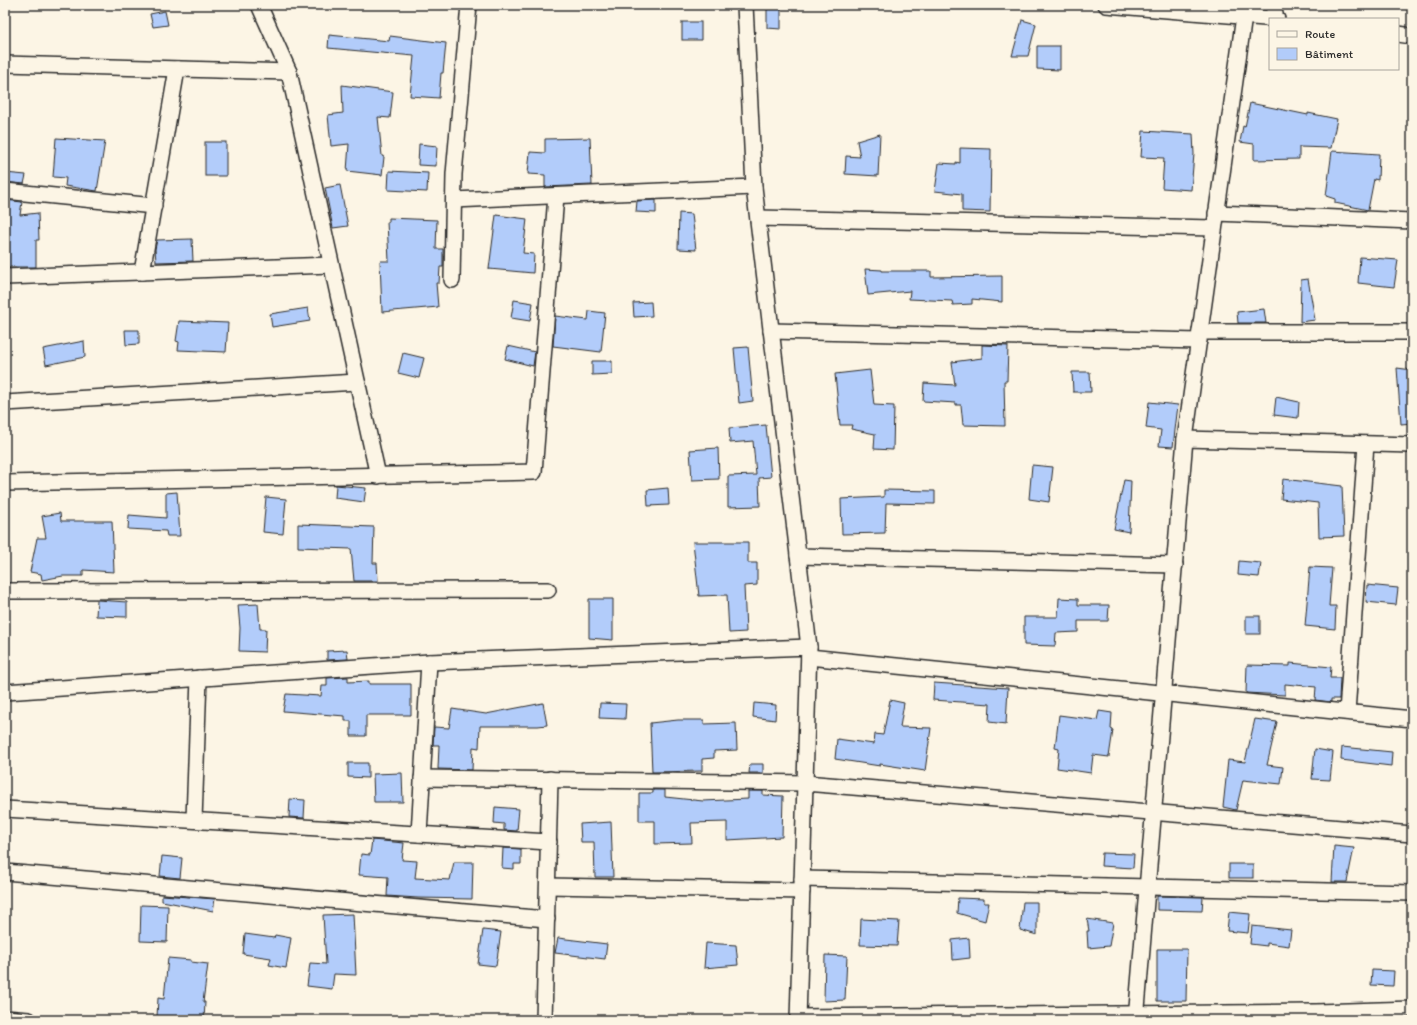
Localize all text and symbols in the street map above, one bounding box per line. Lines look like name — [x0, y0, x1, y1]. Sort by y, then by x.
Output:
legend — [1269, 18, 1399, 70]
text: Route — [1305, 27, 1335, 41]
text: Bâtiment — [1305, 47, 1354, 61]

